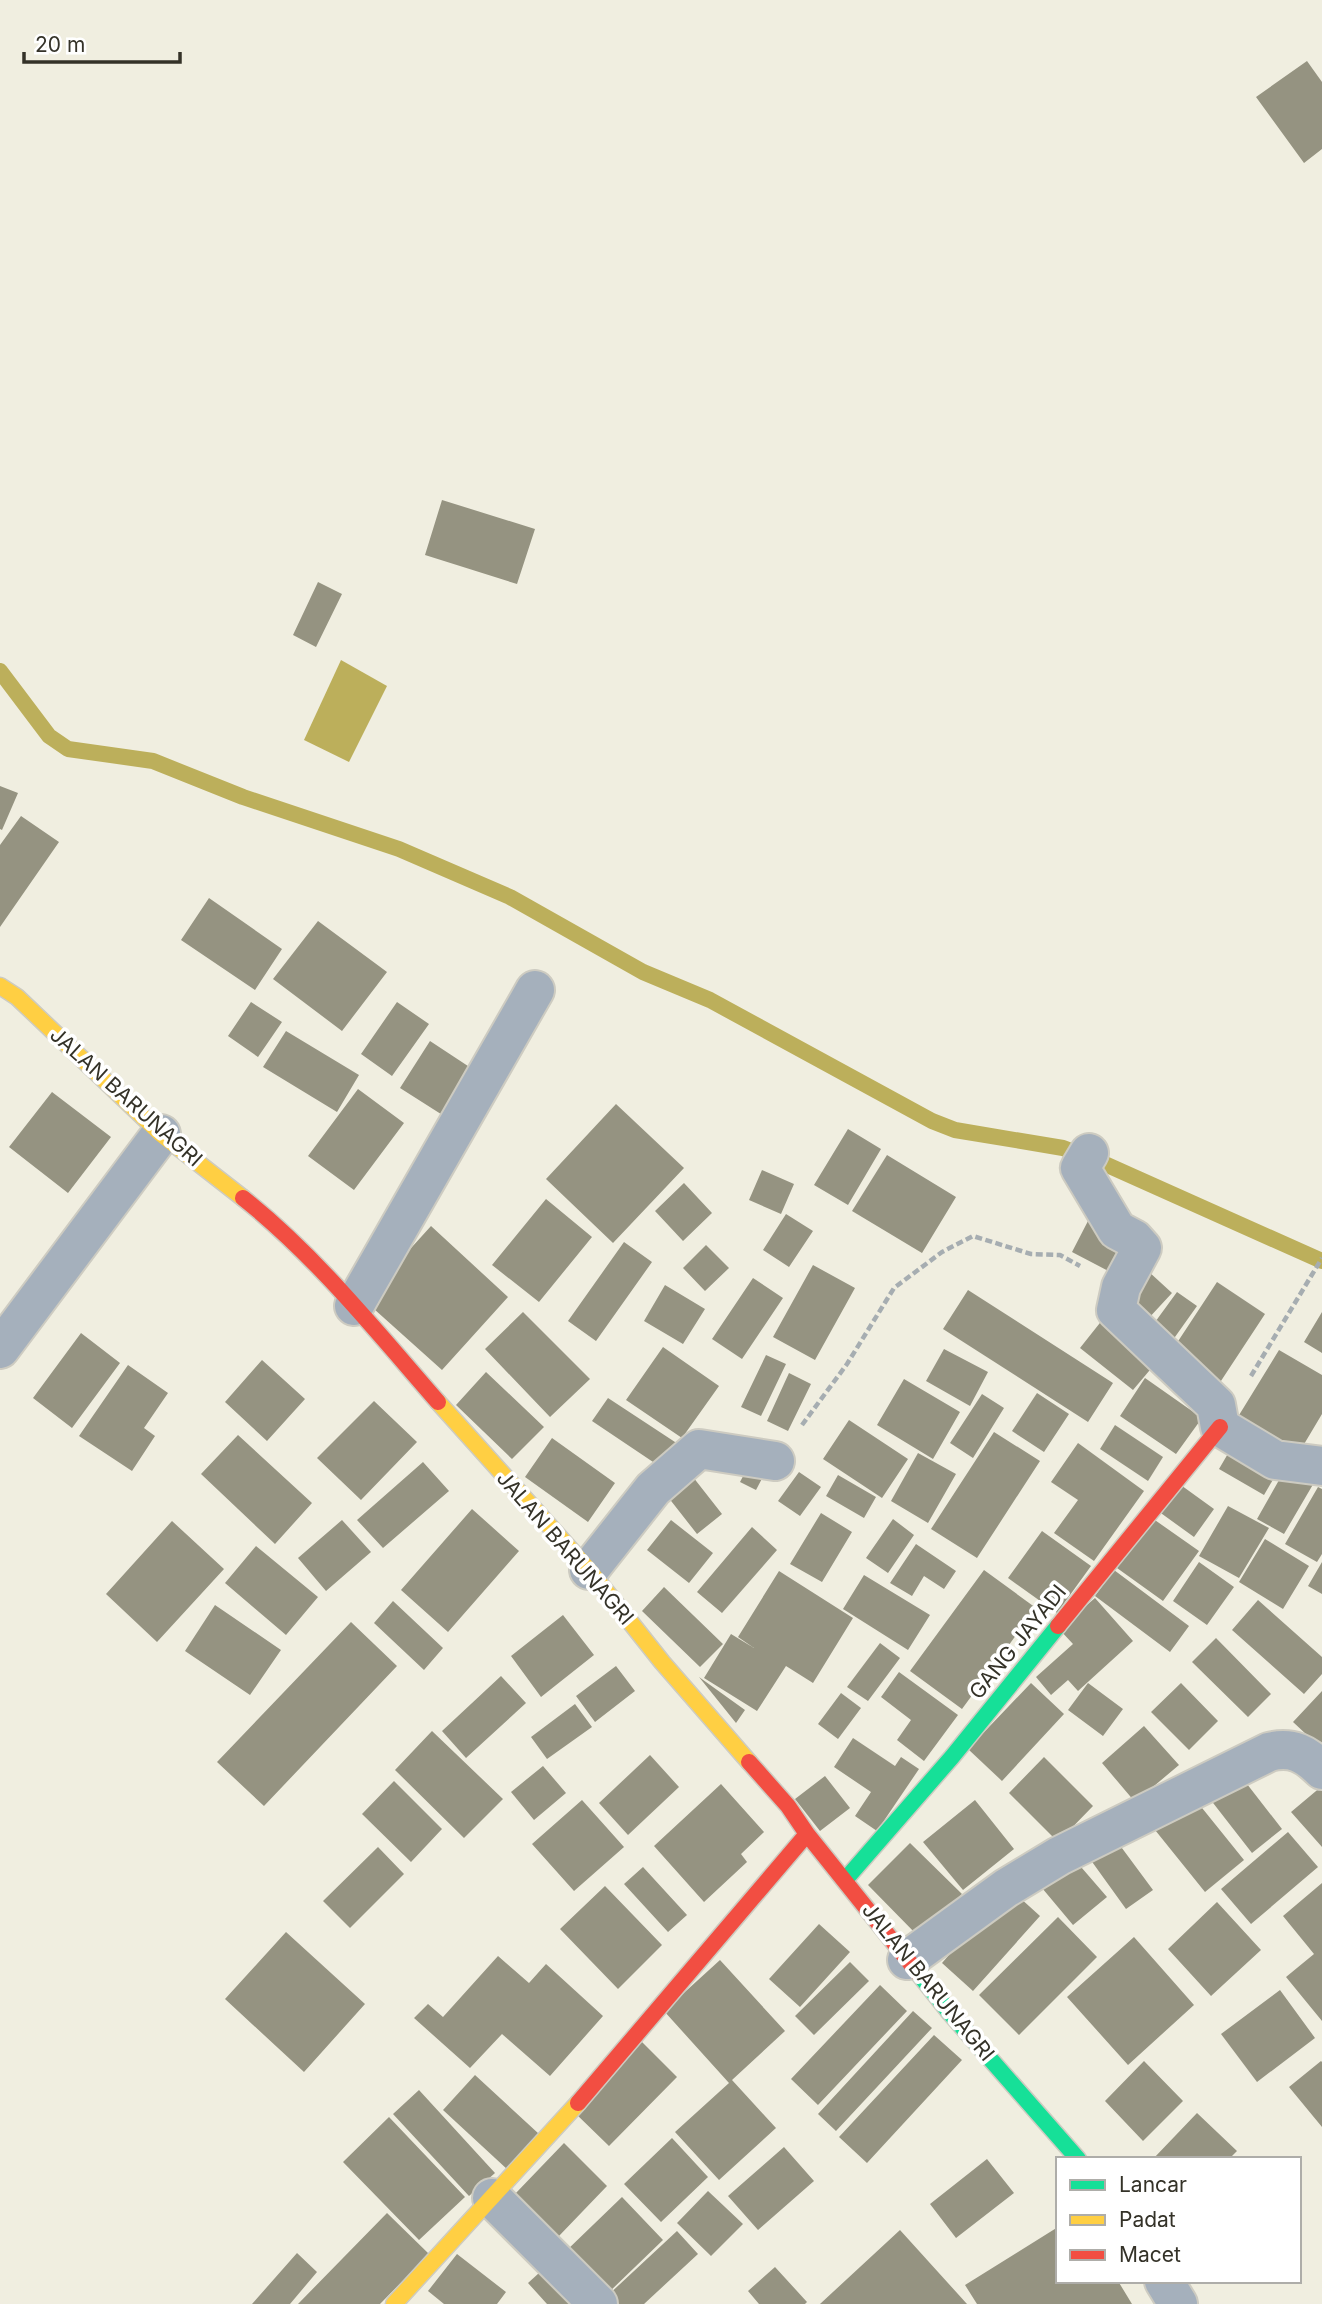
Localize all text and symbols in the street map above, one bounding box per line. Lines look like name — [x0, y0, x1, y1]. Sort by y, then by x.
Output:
scale bar — [24, 21, 180, 65]
text: 20 m — [35, 32, 85, 57]
street label: JALAN BARUNAGRI — [45, 1022, 208, 1171]
street label: JALAN BARUNAGRI — [492, 1466, 639, 1630]
street label: GANG JAYADI — [964, 1580, 1071, 1704]
street label: JALAN BARUNAGRI — [857, 1898, 1000, 2066]
legend — [1056, 2157, 1301, 2283]
text: Lancar — [1119, 2172, 1187, 2197]
text: Padat — [1119, 2207, 1176, 2232]
text: Macet — [1119, 2242, 1181, 2267]

